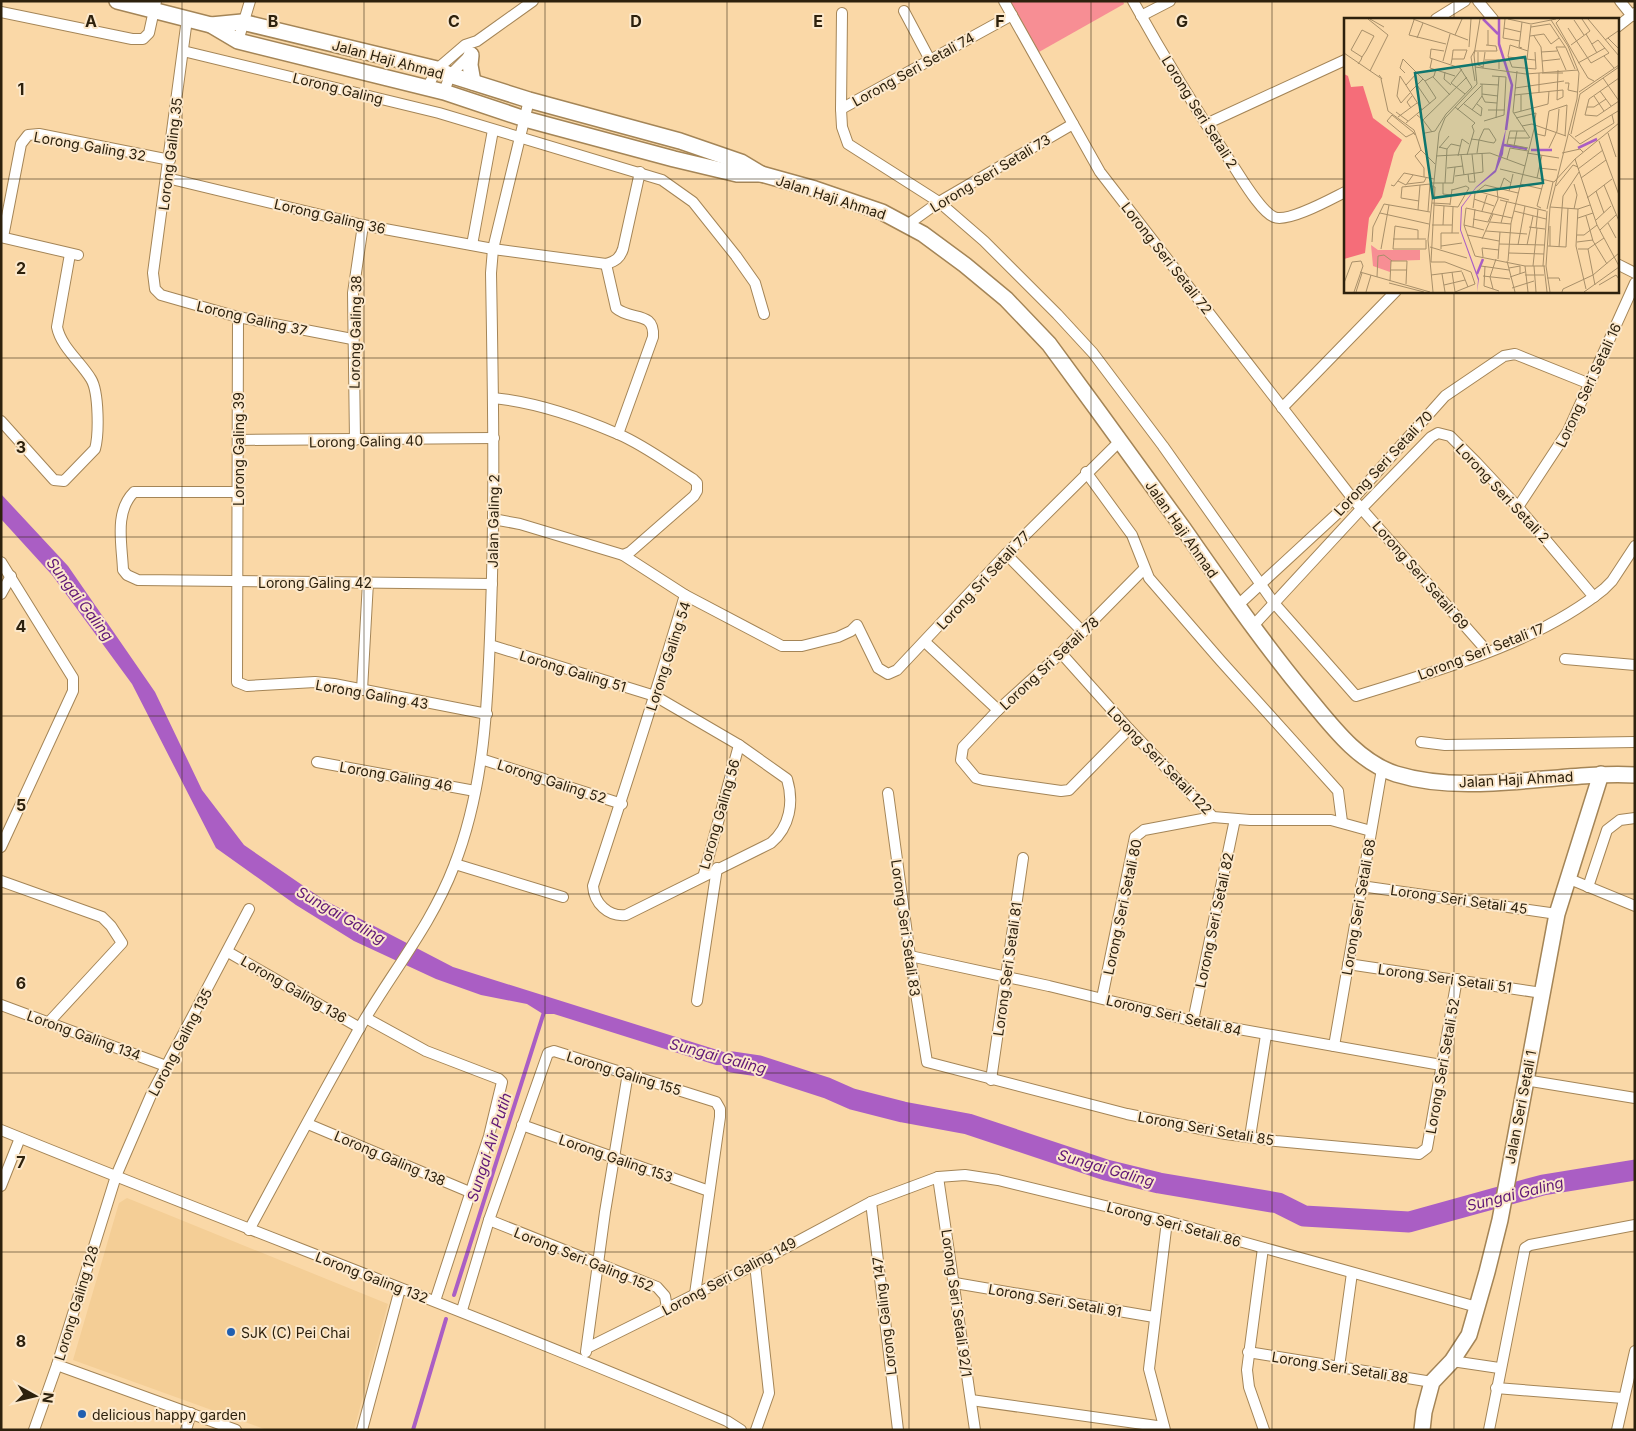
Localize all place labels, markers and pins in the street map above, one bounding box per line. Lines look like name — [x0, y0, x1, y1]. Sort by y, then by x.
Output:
place label: SJK (C) Pei Chai — [241, 1324, 350, 1341]
marker: SJK (C) Pei Chai — [225, 1326, 237, 1338]
place label: delicious happy garden — [92, 1406, 246, 1423]
marker: delicious happy garden — [76, 1408, 88, 1420]

